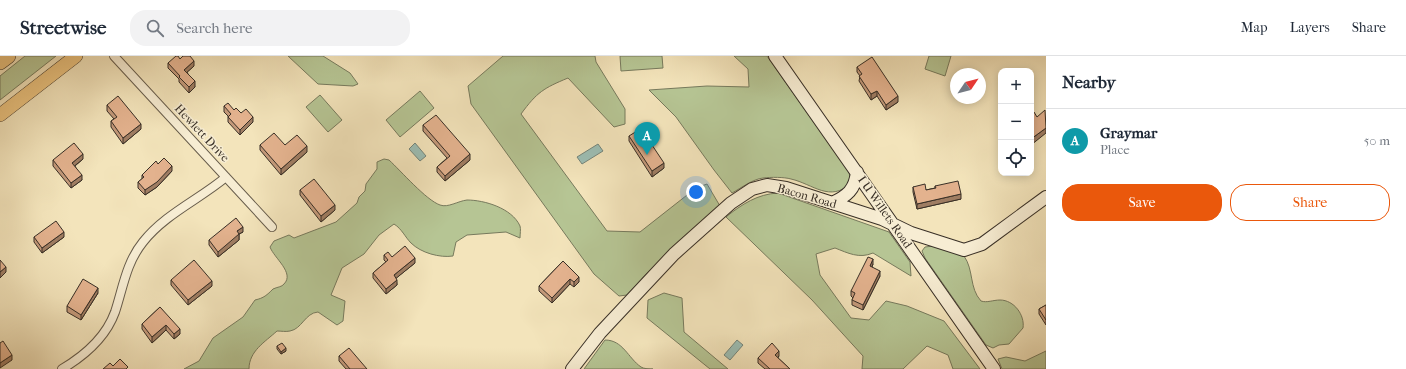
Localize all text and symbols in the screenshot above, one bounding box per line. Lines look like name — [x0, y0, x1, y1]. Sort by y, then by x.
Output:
search box — [130, 10, 410, 46]
text: Streetwise — [20, 17, 106, 39]
icon: search — [144, 17, 166, 39]
text: Search here — [176, 19, 252, 37]
text: Map — [1241, 19, 1268, 36]
text: Layers — [1290, 19, 1330, 36]
text: Share — [1352, 19, 1386, 36]
north arrow — [950, 68, 986, 104]
map controls — [998, 68, 1034, 176]
button: + — [998, 68, 1034, 104]
text: Nearby — [1062, 72, 1116, 92]
street label: Hewlett Drive — [172, 101, 232, 165]
button: − — [998, 104, 1034, 140]
pin: A — [634, 122, 660, 155]
text: Graymar — [1100, 124, 1157, 142]
text: A — [1071, 133, 1079, 148]
text: 50 m — [1364, 133, 1390, 148]
button: locate — [998, 140, 1034, 176]
text: Place — [1100, 142, 1130, 157]
street label: I U Willets Road — [855, 173, 915, 251]
street label: Bacon Road — [776, 181, 839, 211]
your location — [686, 182, 706, 202]
button: Save — [1062, 184, 1222, 221]
button: Share — [1230, 184, 1390, 221]

